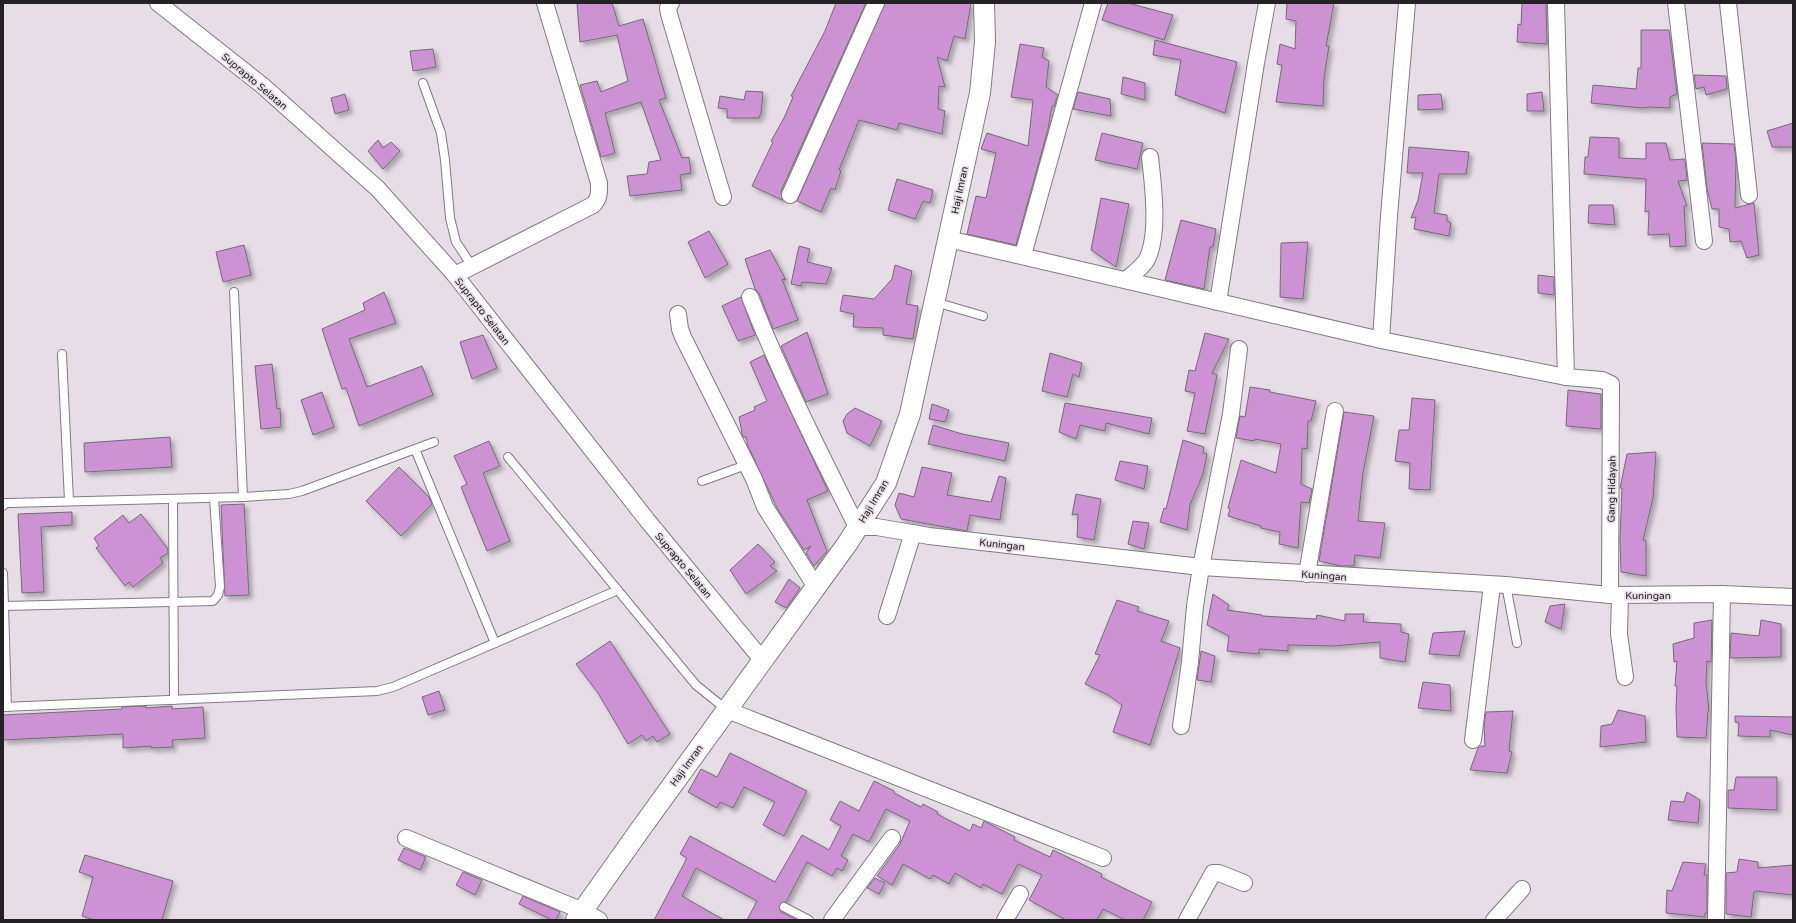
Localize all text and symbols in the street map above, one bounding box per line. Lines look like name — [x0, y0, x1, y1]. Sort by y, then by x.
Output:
street label: Suprapto Selatan — [219, 51, 290, 113]
street label: Haji Imran — [949, 165, 971, 215]
street label: Suprapto Selatan — [452, 276, 512, 348]
street label: Gang Hidayah — [1605, 455, 1619, 523]
street label: Haji Imran — [856, 478, 891, 525]
street label: Suprapto Selatan — [652, 530, 714, 601]
street label: Kuningan — [979, 537, 1025, 553]
street label: Kuningan — [1301, 568, 1347, 584]
street label: Kuningan — [1625, 590, 1671, 602]
street label: Haji Imran — [668, 743, 706, 789]

